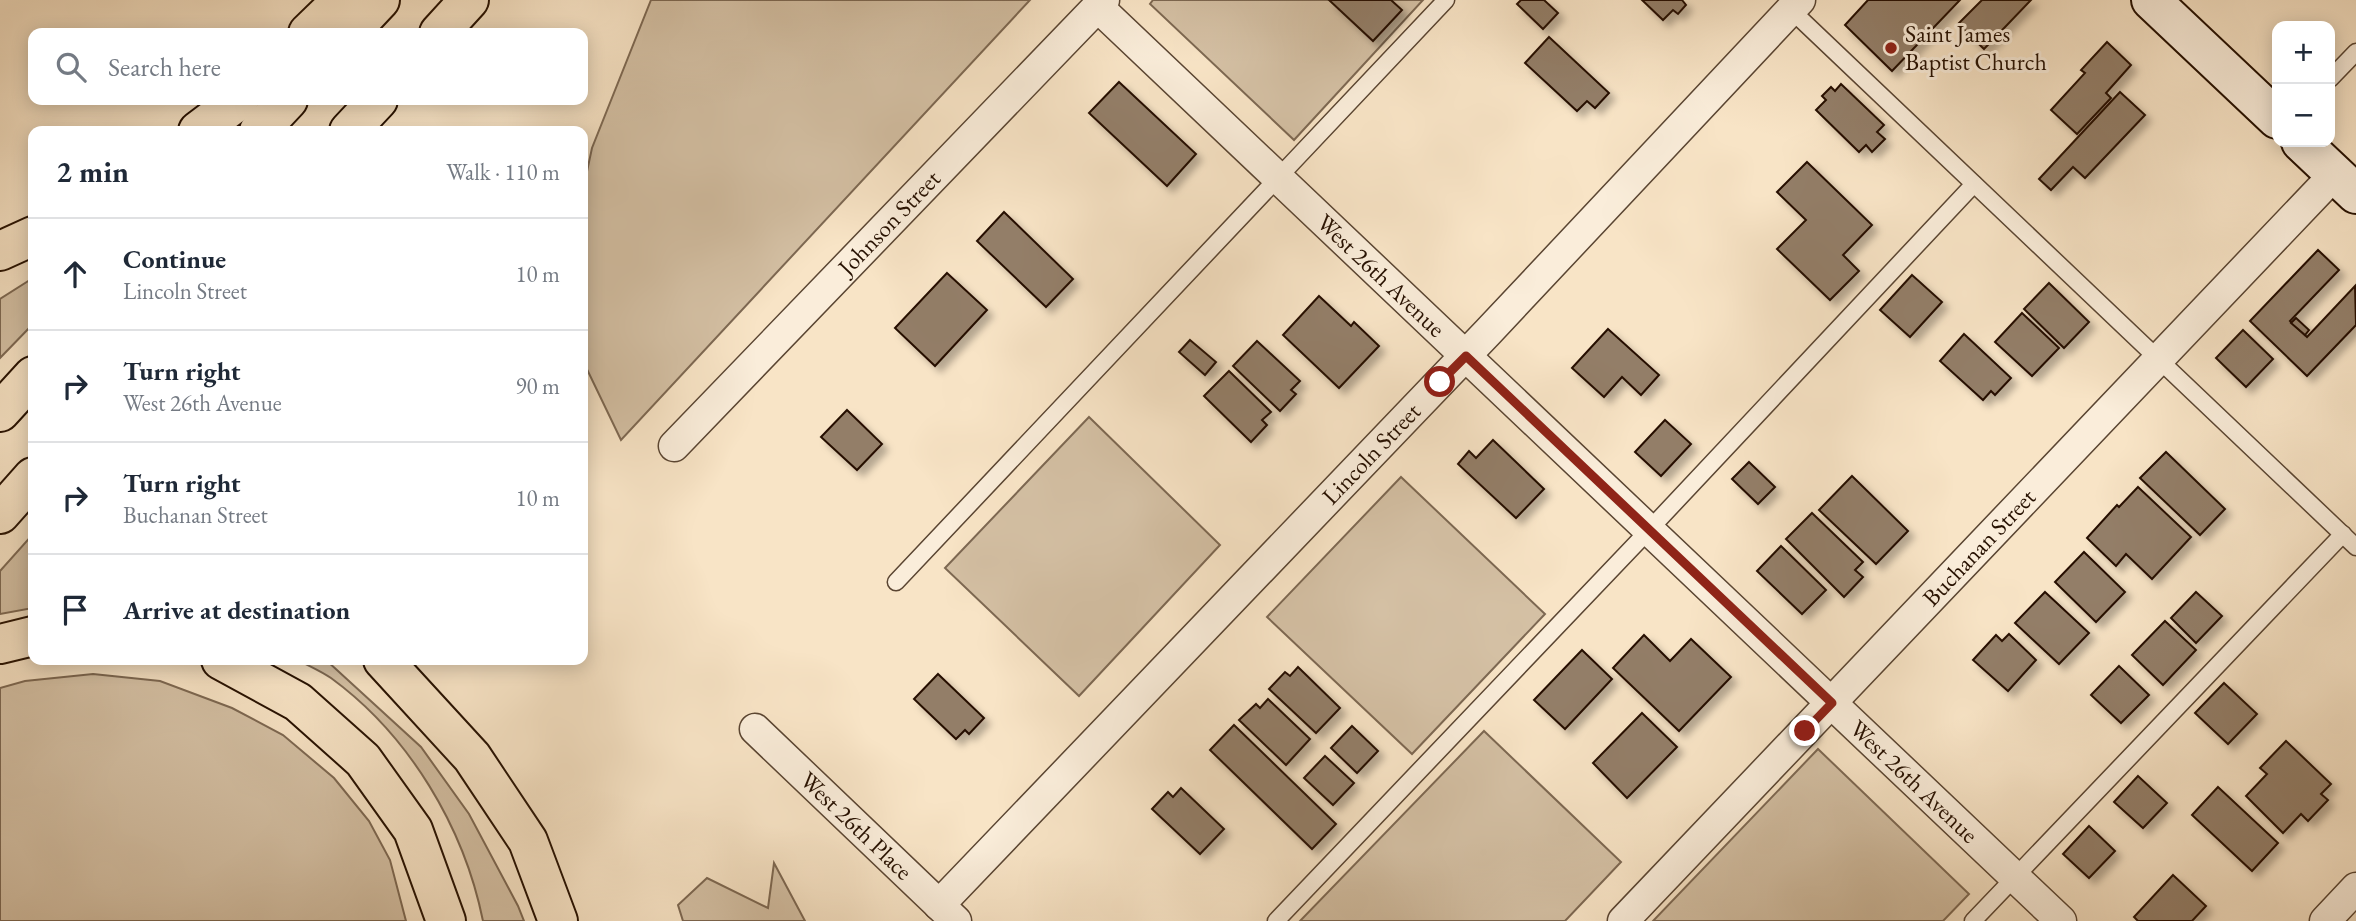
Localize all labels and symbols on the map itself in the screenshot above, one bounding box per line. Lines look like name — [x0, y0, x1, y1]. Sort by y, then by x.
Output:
place label: Saint James Baptist Church — [1905, 18, 2047, 77]
marker: Saint James Baptist Church — [1883, 40, 1899, 56]
street label: Johnson Street — [830, 163, 947, 283]
street label: West 26th Avenue — [1310, 207, 1452, 343]
route start — [1424, 366, 1455, 397]
street label: Lincoln Street — [1315, 396, 1427, 511]
street label: Buchanan Street — [1915, 481, 2042, 613]
street label: West 26th Avenue — [1844, 713, 1985, 849]
route end — [1789, 715, 1820, 746]
street label: West 26th Place — [794, 764, 919, 886]

